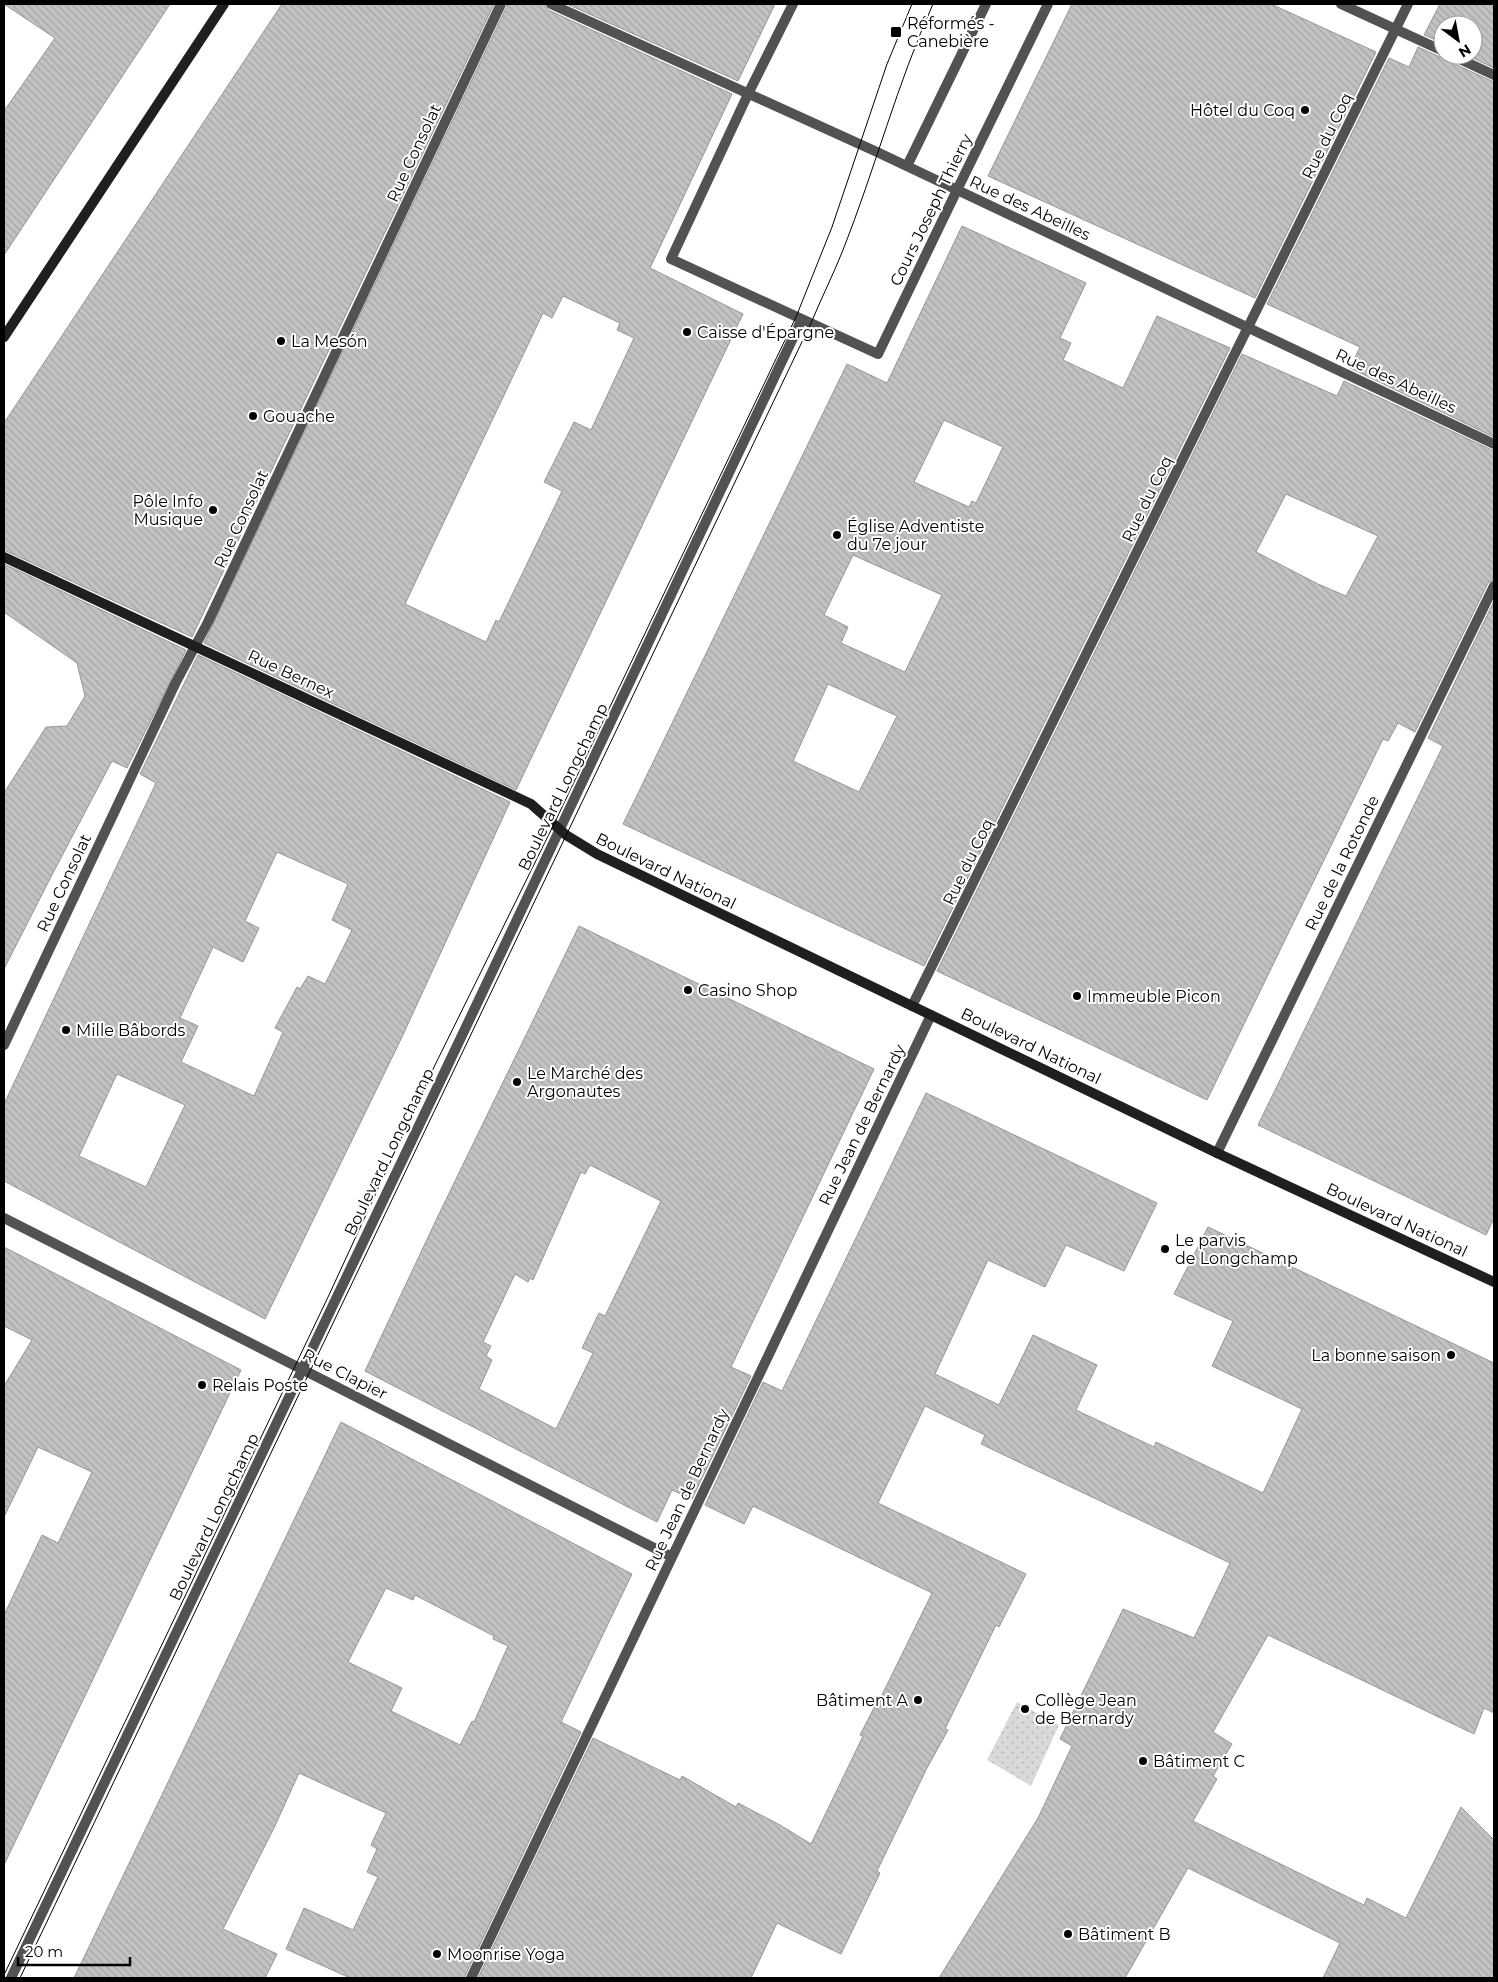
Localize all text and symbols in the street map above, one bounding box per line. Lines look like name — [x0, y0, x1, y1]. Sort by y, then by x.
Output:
place label: Réformés - Canebière — [907, 14, 995, 51]
north arrow — [1433, 15, 1483, 65]
marker: Réformés - Canebière — [889, 25, 903, 39]
text: N — [1455, 40, 1474, 62]
street label: Rue du Coq — [1298, 90, 1356, 182]
street label: Rue Consolat — [383, 100, 445, 205]
place label: Hôtel du Coq — [1190, 101, 1295, 120]
marker: Hôtel du Coq — [1299, 104, 1311, 116]
street label: Cours Joseph Thierry — [886, 131, 976, 289]
street label: Rue des Abeilles — [967, 172, 1094, 244]
place label: Caisse d'Épargne — [697, 323, 834, 342]
marker: Caisse d'Épargne — [681, 326, 693, 338]
place label: La Mesón — [291, 332, 368, 351]
marker: La Mesón — [275, 335, 287, 347]
street label: Rue des Abeilles — [1333, 345, 1460, 417]
place label: Gouache — [263, 407, 335, 426]
marker: Gouache — [247, 410, 259, 422]
street label: Rue du Coq — [1118, 453, 1176, 545]
street label: Rue Consolat — [210, 466, 272, 571]
place label: Pôle Info Musique — [133, 492, 203, 529]
marker: Pôle Info Musique — [207, 504, 219, 516]
place label: Église Adventiste du 7e jour — [847, 517, 984, 554]
marker: Église Adventiste du 7e jour — [831, 529, 843, 541]
street label: Rue Bernex — [245, 646, 338, 702]
street label: Boulevard Longchamp — [514, 700, 612, 874]
street label: Rue de la Rotonde — [1301, 792, 1383, 934]
street label: Rue du Coq — [939, 816, 997, 908]
street label: Boulevard National — [593, 829, 739, 913]
street label: Rue Consolat — [33, 830, 95, 935]
place label: Casino Shop — [698, 981, 798, 1000]
marker: Casino Shop — [682, 984, 694, 996]
place label: Immeuble Picon — [1087, 987, 1221, 1006]
marker: Immeuble Picon — [1071, 990, 1083, 1002]
street label: Boulevard National — [958, 1004, 1104, 1088]
place label: Mille Bâbords — [76, 1021, 185, 1040]
marker: Mille Bâbords — [60, 1024, 72, 1036]
street label: Rue Jean de Bernardy — [815, 1041, 909, 1209]
place label: Le Marché des Argonautes — [527, 1064, 643, 1101]
street label: Boulevard Longchamp — [340, 1065, 438, 1239]
marker: Le Marché des Argonautes — [511, 1076, 523, 1088]
street label: Boulevard National — [1323, 1179, 1471, 1261]
place label: Le parvis de Longchamp — [1175, 1231, 1298, 1268]
marker: Le parvis de Longchamp — [1159, 1243, 1171, 1255]
street label: Rue Clapier — [299, 1345, 391, 1403]
place label: La bonne saison — [1311, 1346, 1441, 1365]
marker: La bonne saison — [1445, 1349, 1457, 1361]
place label: Relais Poste — [212, 1376, 308, 1395]
marker: Relais Poste — [196, 1379, 208, 1391]
street label: Rue Jean de Bernardy — [641, 1406, 733, 1574]
street label: Boulevard Longchamp — [165, 1430, 263, 1604]
place label: Bâtiment A — [816, 1691, 909, 1710]
place label: Collège Jean de Bernardy — [1035, 1691, 1137, 1728]
marker: Bâtiment A — [912, 1694, 924, 1706]
marker: Collège Jean de Bernardy — [1019, 1703, 1031, 1715]
place label: Bâtiment C — [1153, 1752, 1245, 1771]
marker: Bâtiment C — [1137, 1755, 1149, 1767]
place label: Bâtiment B — [1078, 1925, 1171, 1944]
marker: Bâtiment B — [1062, 1928, 1074, 1940]
scale bar — [18, 1934, 130, 1966]
text: 20 m — [25, 1942, 63, 1961]
place label: Moonrise Yoga — [447, 1945, 565, 1964]
marker: Moonrise Yoga — [431, 1948, 443, 1960]

